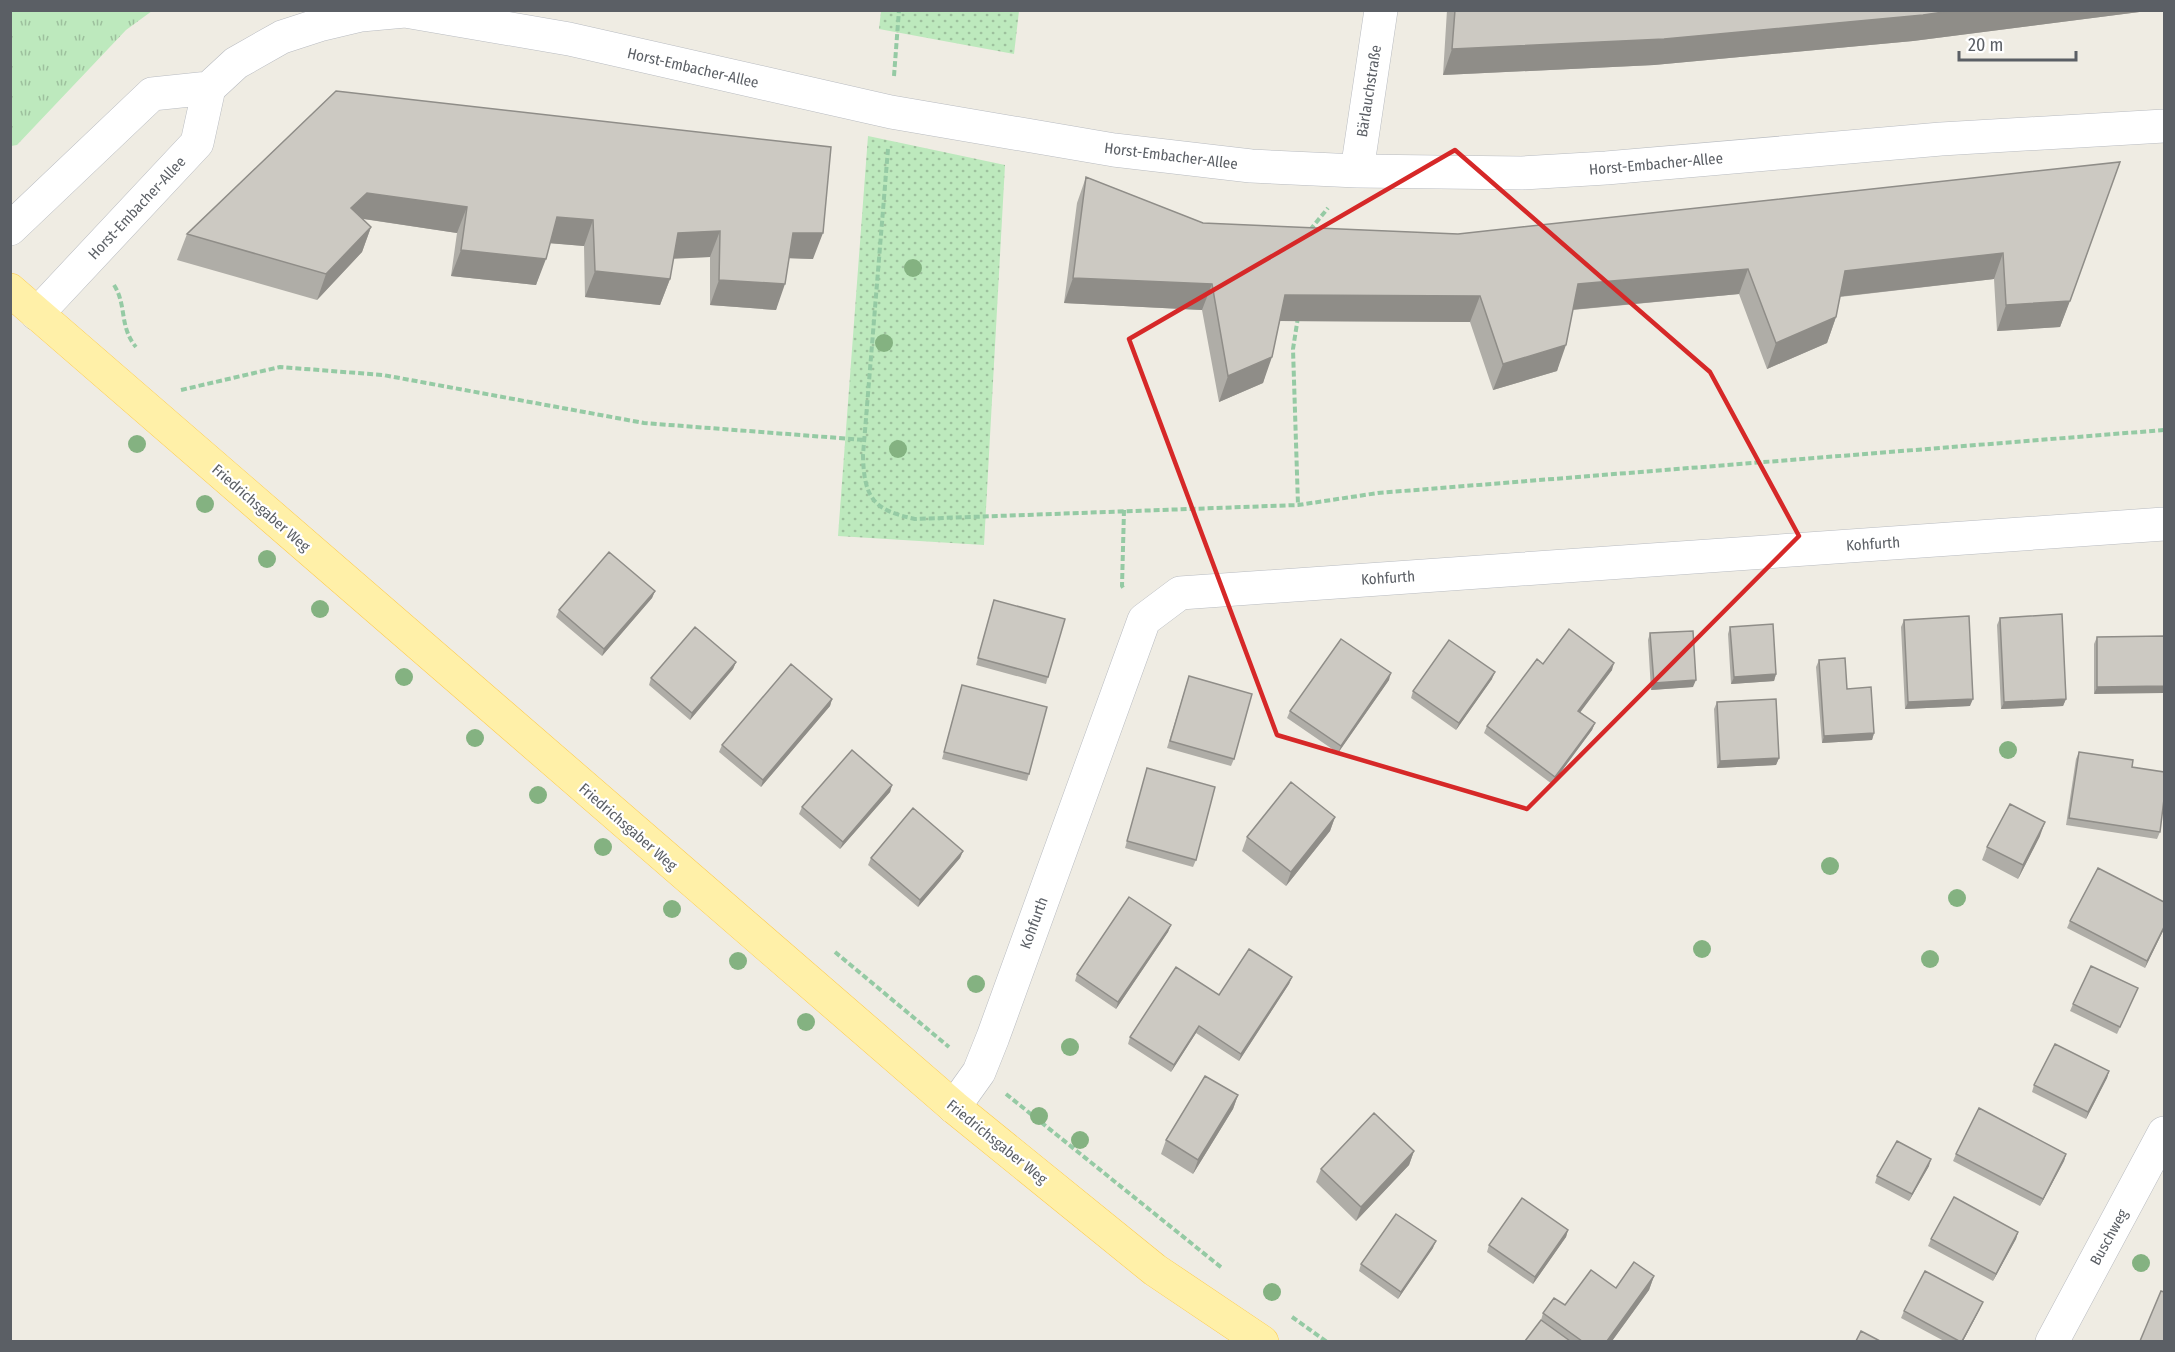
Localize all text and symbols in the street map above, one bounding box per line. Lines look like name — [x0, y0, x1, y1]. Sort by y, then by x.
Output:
scale bar — [1959, 24, 2076, 62]
text: 20 m — [1968, 34, 2003, 56]
street label: Horst-Embacher-Allee — [626, 44, 760, 92]
street label: Bärlauchstraße — [1353, 44, 1385, 138]
street label: Horst-Embacher-Allee — [1103, 139, 1239, 173]
street label: Horst-Embacher-Allee — [1588, 149, 1724, 179]
street label: Horst-Embacher-Allee — [85, 153, 189, 263]
street label: Friedrichsgaber Weg — [208, 461, 314, 555]
street label: Kohfurth — [1845, 533, 1901, 555]
street label: Kohfurth — [1360, 567, 1416, 589]
street label: Friedrichsgaber Weg — [575, 780, 681, 874]
street label: Kohfurth — [1016, 895, 1052, 951]
street label: Friedrichsgaber Weg — [943, 1096, 1051, 1188]
street label: Buschweg — [2086, 1206, 2132, 1268]

